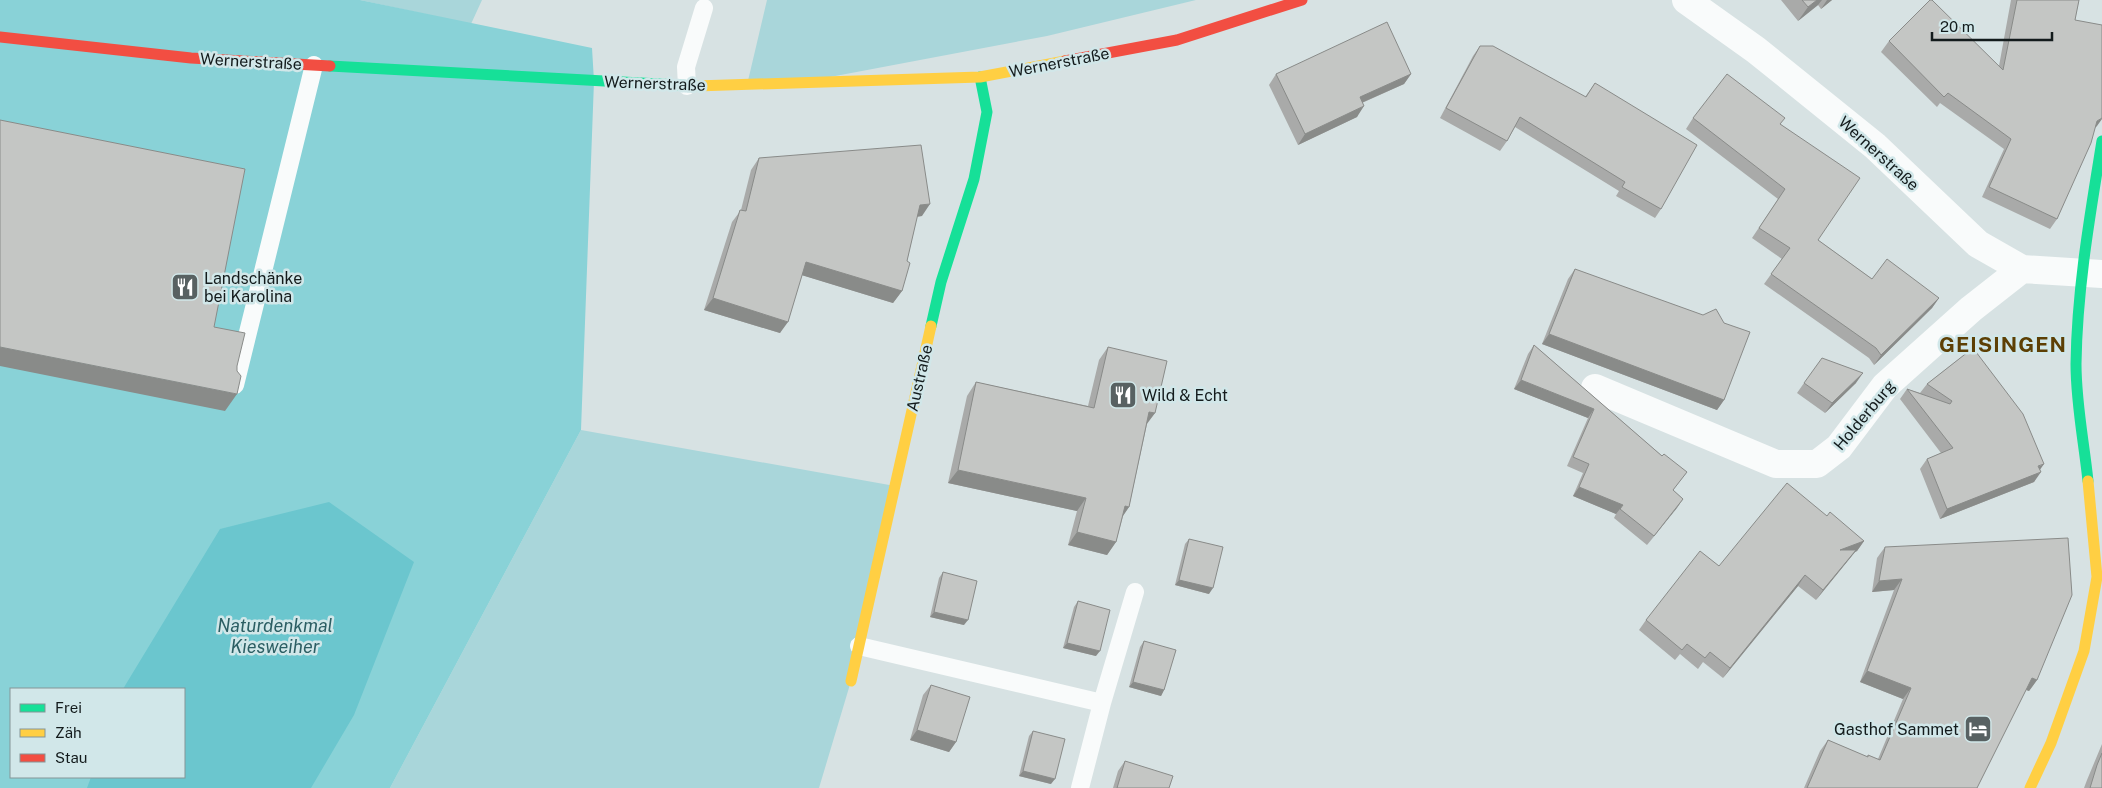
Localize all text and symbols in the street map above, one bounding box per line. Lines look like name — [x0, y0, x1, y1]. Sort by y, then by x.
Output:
scale bar — [1932, 10, 2052, 42]
text: 20 m — [1940, 18, 1975, 35]
street label: Wernerstraße — [1007, 43, 1111, 82]
street label: Wernerstraße — [200, 49, 302, 74]
street label: Wernerstraße — [604, 72, 706, 95]
street label: Wernerstraße — [1834, 112, 1923, 194]
place label: Landschänke bei Karolina — [204, 269, 302, 306]
restaurant icon: Landschänke bei Karolina — [170, 272, 200, 302]
district label: GEISINGEN — [1939, 332, 2067, 357]
street label: Austraße — [903, 343, 936, 413]
street label: Holderburg — [1830, 376, 1899, 454]
restaurant icon: Wild & Echt — [1108, 380, 1138, 410]
place label: Wild & Echt — [1142, 386, 1228, 405]
water label: Naturdenkmal Kiesweiher — [217, 615, 333, 657]
legend — [10, 688, 185, 778]
text: Frei — [55, 699, 82, 716]
hotel icon: Gasthof Sammet — [1963, 714, 1993, 744]
place label: Gasthof Sammet — [1834, 720, 1959, 739]
text: Zäh — [55, 724, 82, 741]
text: Stau — [55, 749, 88, 766]

